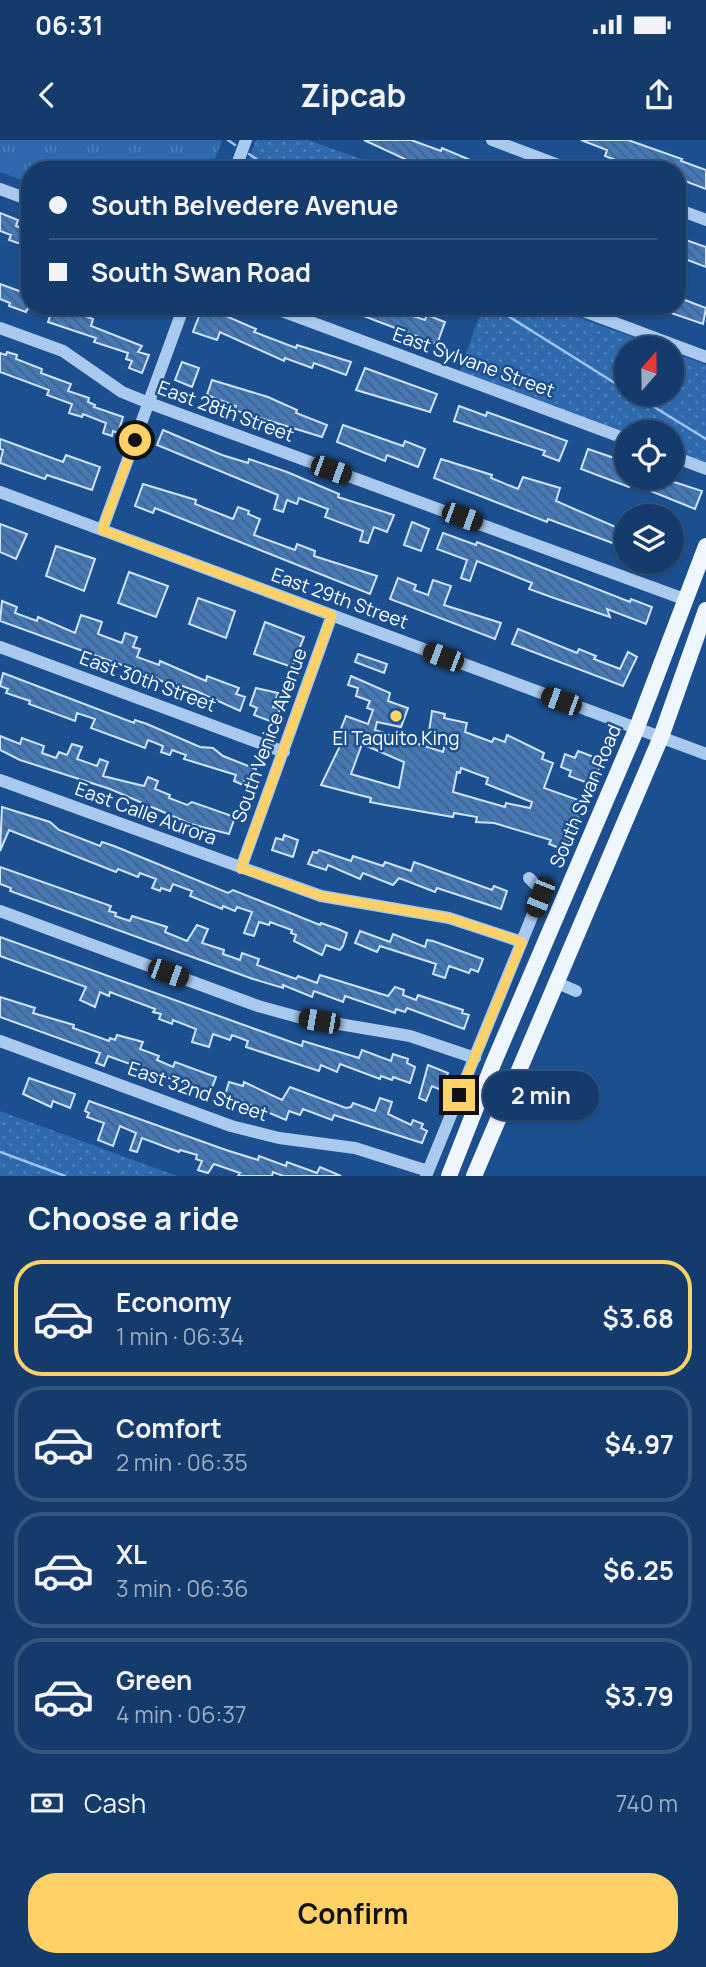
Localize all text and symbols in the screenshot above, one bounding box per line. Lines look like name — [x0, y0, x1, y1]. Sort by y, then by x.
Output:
text: 06:31 — [35, 7, 104, 43]
text: Zipcab — [300, 73, 406, 117]
icon: back — [28, 76, 66, 114]
icon: share — [640, 76, 678, 114]
text: South Belvedere Avenue — [91, 187, 398, 223]
text: South Swan Road — [91, 254, 311, 290]
street label: East Sylvane Street — [390, 321, 558, 403]
north arrow — [614, 336, 684, 406]
map controls — [614, 336, 684, 574]
street label: East 28th Street — [154, 374, 298, 448]
button: locate — [614, 420, 684, 490]
route start — [119, 424, 151, 456]
car — [308, 453, 355, 487]
car — [439, 500, 486, 534]
button: layers — [614, 504, 684, 574]
street label: East 29th Street — [268, 561, 412, 635]
car — [420, 640, 467, 674]
street label: East 30th Street — [76, 644, 220, 718]
street label: South Venice Avenue — [225, 644, 313, 826]
car — [538, 684, 585, 718]
marker: El Taquito King — [388, 708, 404, 724]
street label: South Swan Road — [543, 720, 627, 872]
place label: El Taquito King — [332, 725, 460, 751]
street label: East Calle Aurora — [72, 775, 220, 851]
car — [523, 874, 558, 920]
car — [145, 956, 192, 990]
car — [297, 1007, 342, 1035]
street label: East 32nd Street — [125, 1055, 271, 1127]
callout: 2 min — [484, 1070, 599, 1119]
route end — [443, 1079, 475, 1111]
text: 2 min — [511, 1079, 571, 1111]
text: Choose a ride — [28, 1196, 239, 1240]
text: Economy — [116, 1284, 231, 1320]
icon: car — [32, 1287, 95, 1350]
text: $3.68 — [603, 1300, 674, 1336]
text: 1 min · 06:34 — [116, 1320, 244, 1352]
text: Comfort — [116, 1410, 222, 1446]
icon: car — [32, 1413, 95, 1476]
text: $4.97 — [605, 1426, 674, 1462]
text: 2 min · 06:35 — [116, 1446, 248, 1478]
text: XL — [116, 1536, 147, 1572]
icon: car — [32, 1539, 95, 1602]
text: $6.25 — [603, 1552, 674, 1588]
text: 3 min · 06:36 — [116, 1572, 248, 1604]
text: Green — [116, 1662, 192, 1698]
icon: car — [32, 1665, 95, 1728]
text: $3.79 — [605, 1678, 674, 1714]
text: 4 min · 06:37 — [116, 1698, 247, 1730]
icon: cash — [28, 1784, 66, 1822]
text: Cash — [84, 1785, 146, 1821]
text: 740 m — [616, 1787, 678, 1819]
button: Confirm — [28, 1873, 678, 1953]

